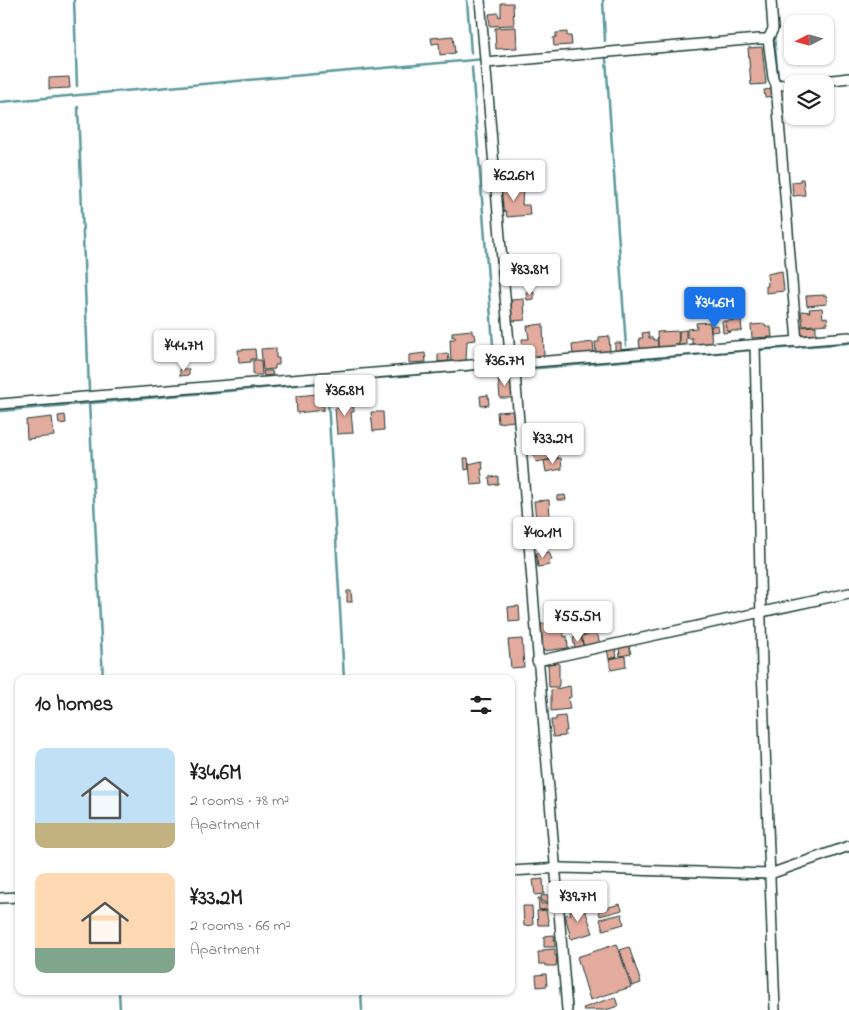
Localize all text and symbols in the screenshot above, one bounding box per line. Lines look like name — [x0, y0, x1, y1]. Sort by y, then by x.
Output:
north arrow — [784, 15, 834, 65]
map controls — [784, 15, 834, 125]
button: layers — [784, 75, 834, 125]
pin: ¥62.6M — [473, 160, 555, 202]
text: ¥62.6M — [493, 164, 535, 188]
pin: ¥83.8M — [489, 254, 571, 296]
text: ¥83.8M — [511, 258, 549, 282]
pin: ¥34.6M — [674, 286, 756, 329]
text: ¥34.6M — [695, 291, 735, 315]
pin: ¥44.7M — [143, 330, 225, 372]
text: ¥44.7M — [165, 334, 204, 358]
pin: ¥36.7M — [464, 344, 546, 387]
text: ¥36.7M — [485, 349, 525, 373]
pin: ¥36.8M — [304, 374, 386, 417]
text: ¥36.8M — [326, 379, 364, 403]
pin: ¥33.2M — [512, 422, 594, 465]
text: ¥33.2M — [533, 427, 573, 451]
pin: ¥40.1M — [502, 516, 584, 559]
text: ¥40.1M — [524, 521, 562, 545]
pin: ¥55.5M — [537, 600, 619, 643]
text: ¥55.5M — [555, 605, 601, 629]
text: 10 homes — [35, 690, 113, 720]
icon: filters — [467, 691, 495, 719]
text: ¥34.6M — [190, 759, 242, 789]
icon: home — [75, 768, 135, 828]
text: 2 rooms · 78 m² — [190, 789, 289, 813]
text: Apartment — [190, 813, 260, 837]
pin: ¥39.7M — [537, 880, 619, 923]
text: ¥33.2M — [190, 884, 243, 914]
text: ¥39.7M — [559, 885, 597, 909]
icon: home — [75, 893, 135, 953]
text: 2 rooms · 66 m² — [190, 914, 291, 938]
text: Apartment — [190, 938, 260, 962]

